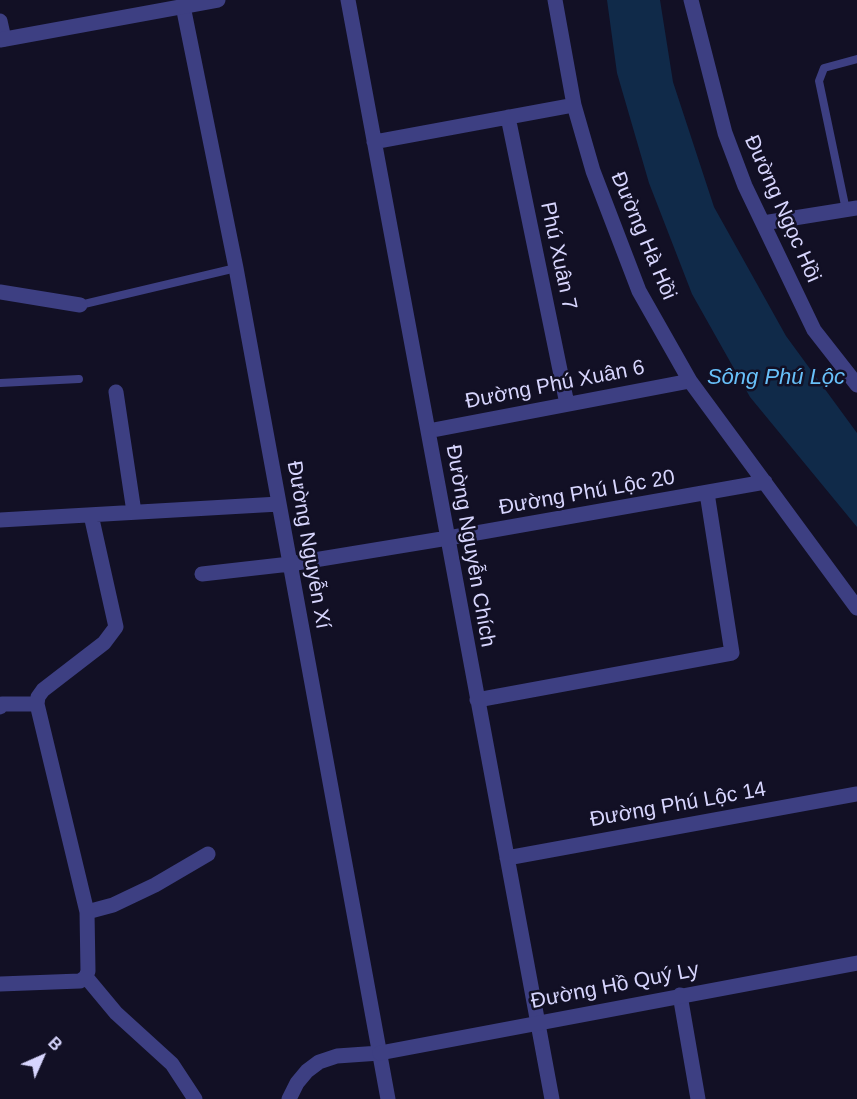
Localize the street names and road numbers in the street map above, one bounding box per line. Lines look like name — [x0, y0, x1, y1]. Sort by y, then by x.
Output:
street label: Đường Ngọc Hồi — [738, 131, 826, 287]
street label: Đường Hà Hồi — [605, 168, 681, 304]
street label: Phú Xuân 7 — [534, 200, 582, 312]
street label: Đường Phú Xuân 6 — [463, 355, 647, 415]
street label: Đường Nguyễn Chích — [440, 443, 500, 649]
street label: Đường Nguyễn Xí — [281, 459, 335, 631]
street label: Đường Phú Lộc 20 — [497, 465, 677, 521]
street label: Đường Phú Lộc 14 — [588, 777, 768, 833]
street label: Đường Hồ Quý Ly — [529, 957, 701, 1015]

